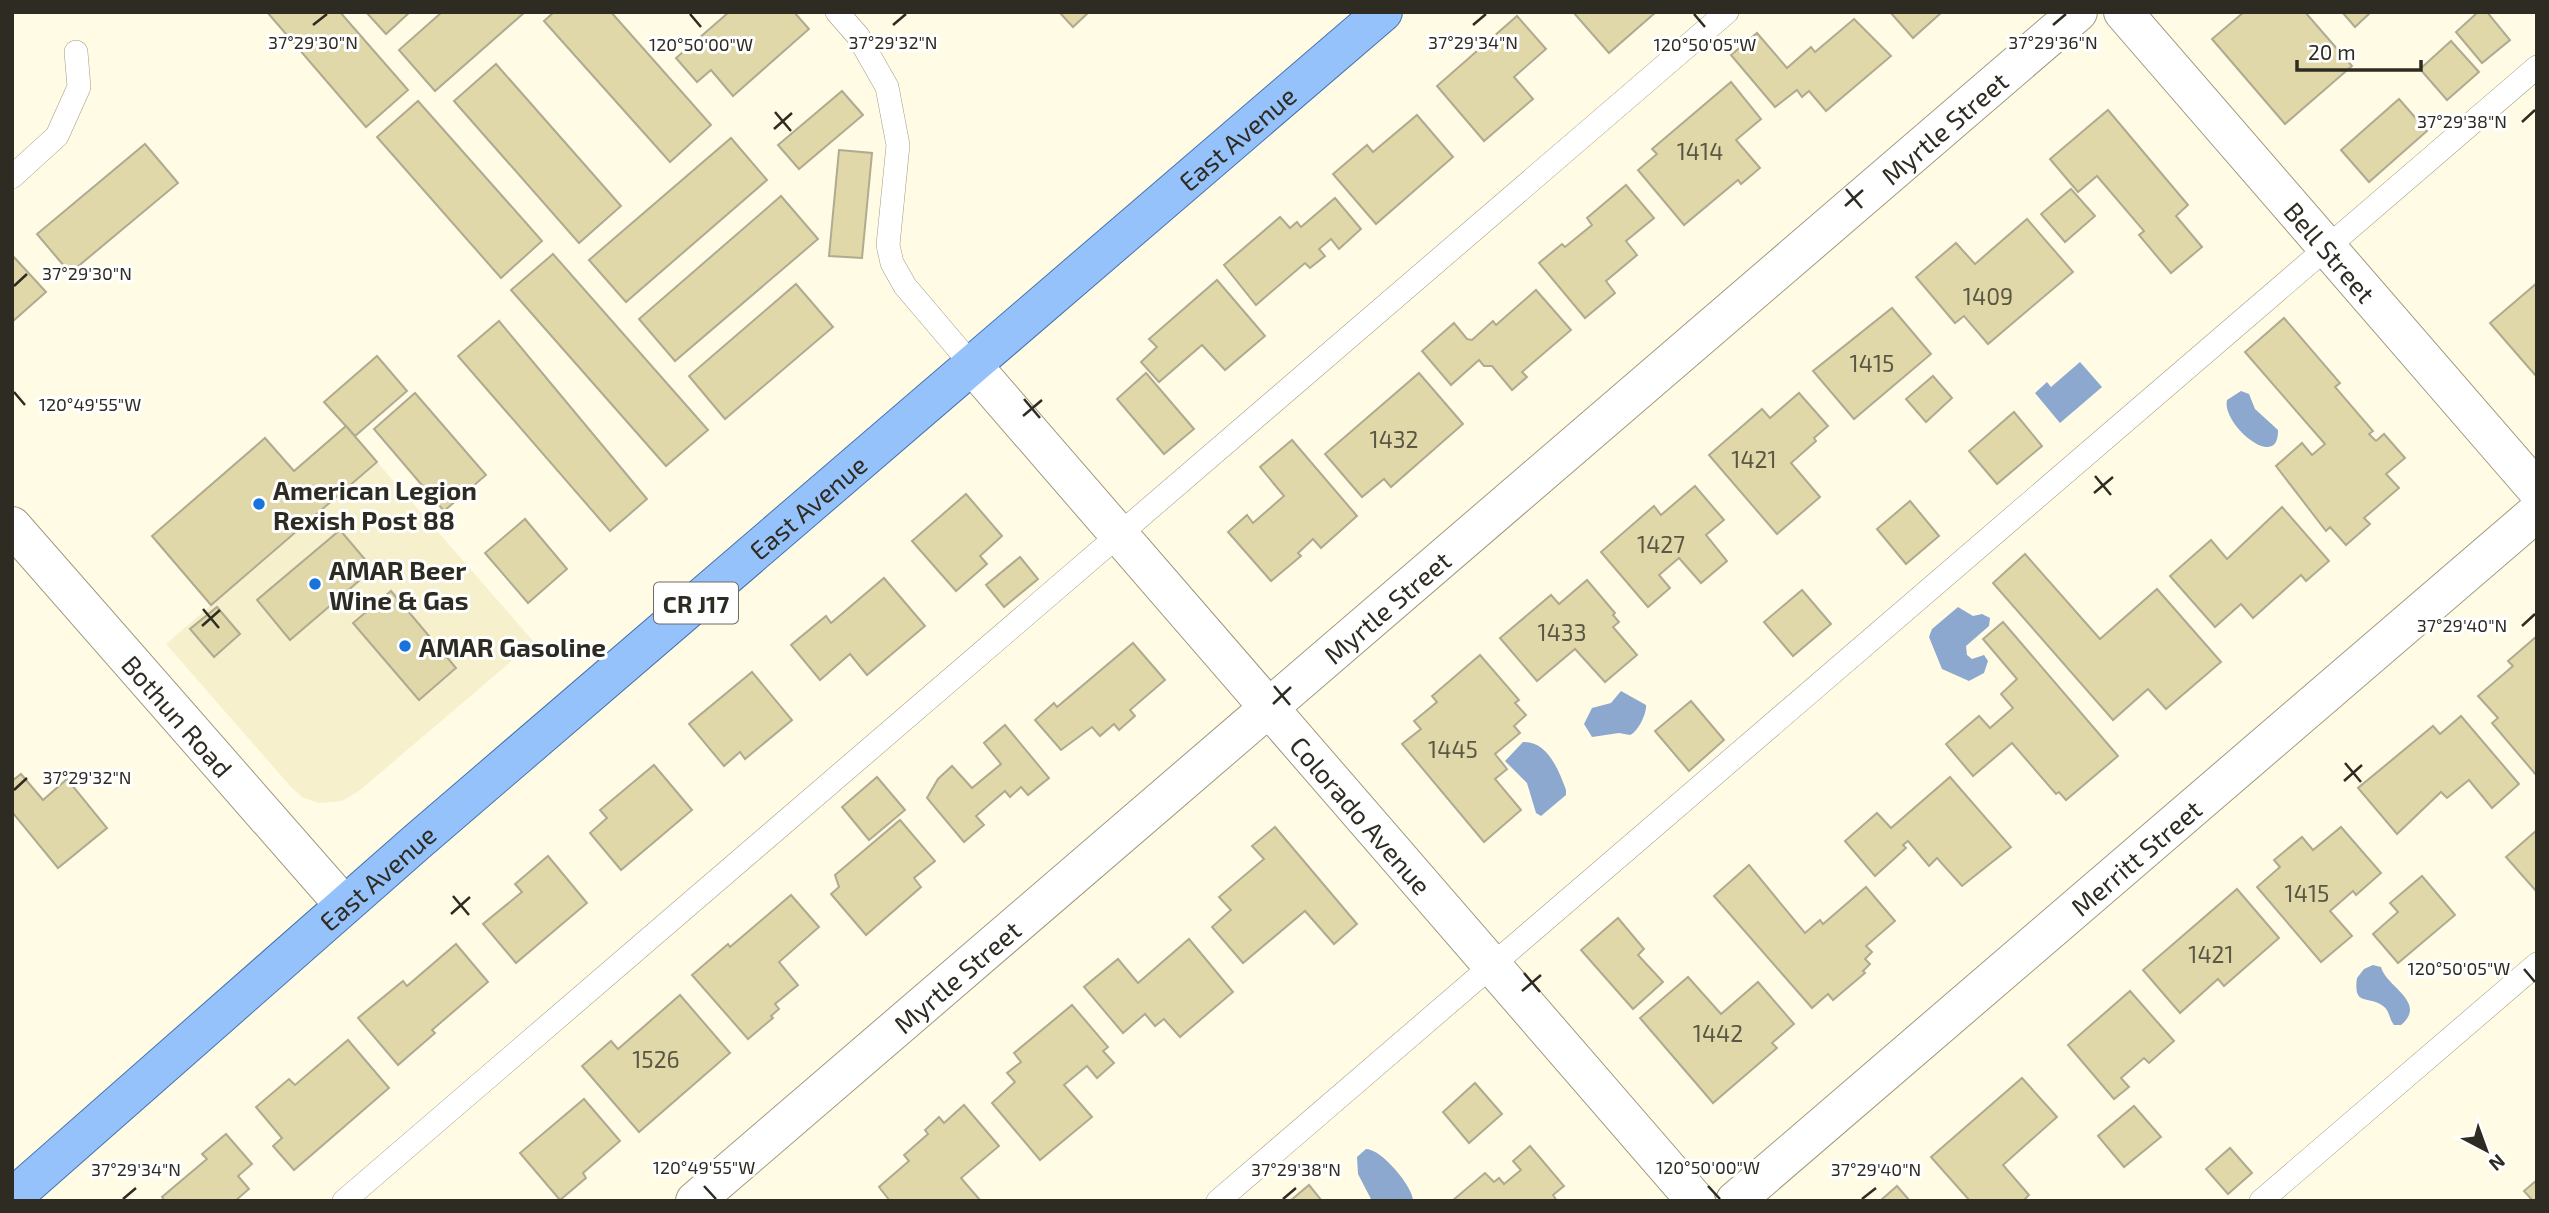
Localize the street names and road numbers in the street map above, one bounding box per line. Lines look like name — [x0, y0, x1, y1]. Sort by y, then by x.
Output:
street label: Myrtle Street — [1874, 64, 2013, 190]
street label: East Avenue — [1172, 79, 1302, 196]
street label: Bell Street — [2279, 195, 2383, 308]
street label: East Avenue — [743, 448, 872, 565]
street label: Myrtle Street — [1317, 544, 1456, 669]
road number: CR J17 — [654, 582, 738, 624]
street label: Bothun Road — [116, 648, 240, 783]
street label: Colorado Avenue — [1285, 729, 1438, 900]
street label: Merritt Street — [2064, 792, 2207, 921]
street label: East Avenue — [313, 818, 441, 936]
street label: Myrtle Street — [887, 913, 1026, 1039]

